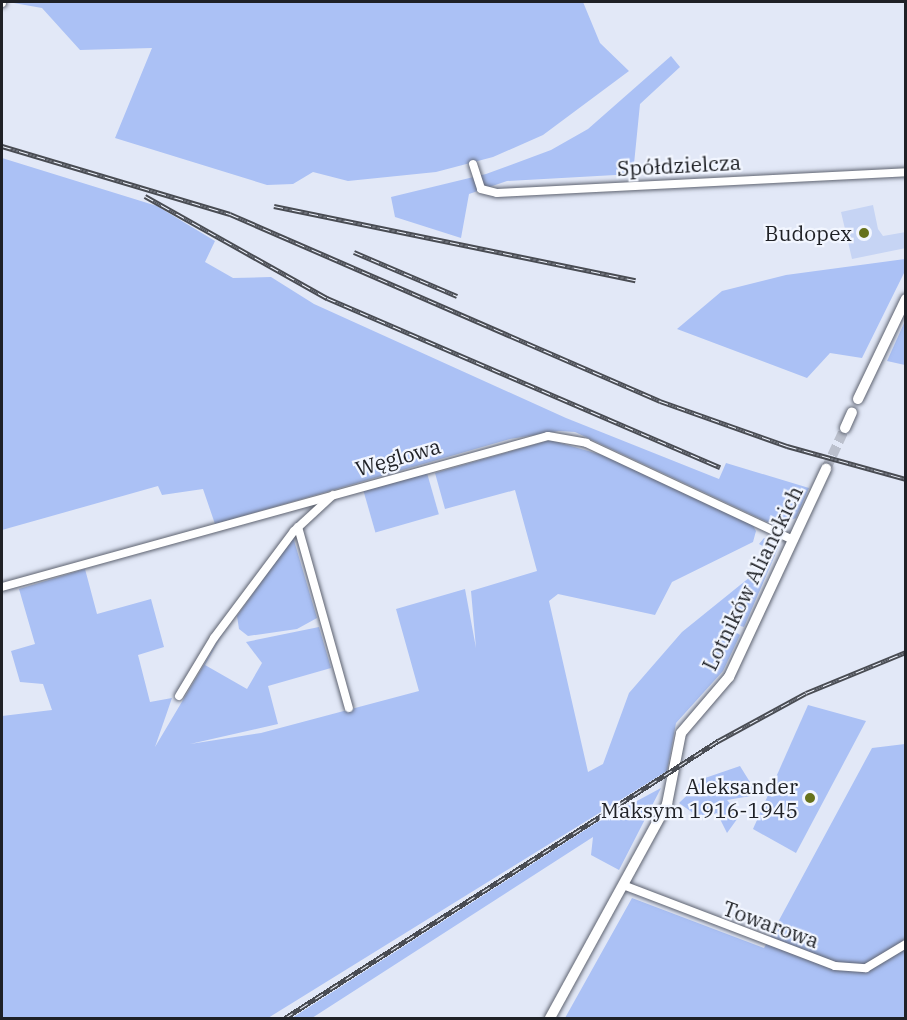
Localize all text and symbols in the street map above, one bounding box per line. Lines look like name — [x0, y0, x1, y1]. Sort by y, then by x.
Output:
street label: Spółdzielcza — [616, 149, 742, 181]
place label: Budopex — [765, 220, 852, 246]
marker: Budopex — [857, 226, 871, 240]
street label: Węglowa — [352, 433, 444, 481]
street label: Lotników Alianckich — [696, 482, 808, 674]
place label: Aleksander Maksym 1916-1945 — [601, 773, 798, 823]
marker: Aleksander Maksym 1916-1945 — [803, 791, 817, 805]
street label: Towarowa — [719, 895, 823, 953]

